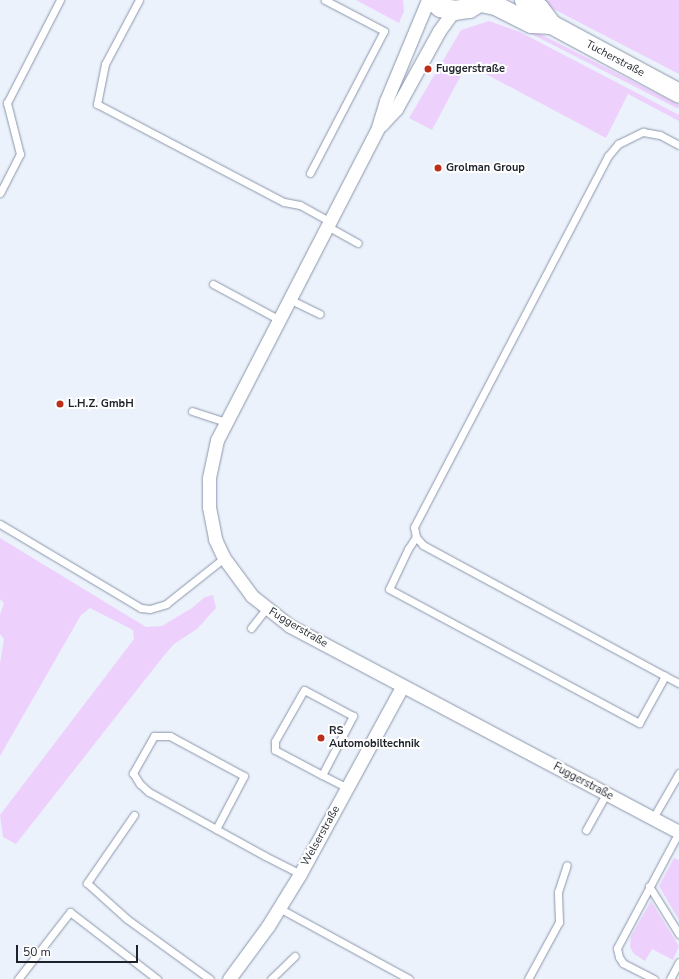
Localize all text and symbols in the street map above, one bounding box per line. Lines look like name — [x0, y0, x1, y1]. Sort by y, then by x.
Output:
street label: Tucherstraße — [583, 38, 647, 80]
place label: Fuggerstraße — [436, 62, 505, 76]
marker: Fuggerstraße — [423, 64, 433, 74]
place label: Grolman Group — [446, 161, 525, 175]
marker: Grolman Group — [433, 163, 443, 173]
place label: L.H.Z. GmbH — [68, 397, 134, 411]
marker: L.H.Z. GmbH — [55, 399, 65, 409]
street label: Fuggerstraße — [266, 605, 330, 651]
place label: RS Automobiltechnik — [329, 725, 420, 751]
marker: RS Automobiltechnik — [316, 733, 326, 743]
street label: Fuggerstraße — [551, 761, 615, 803]
street label: Welserstraße — [299, 804, 343, 868]
scale bar — [18, 937, 140, 963]
text: 50 m — [23, 944, 51, 960]

